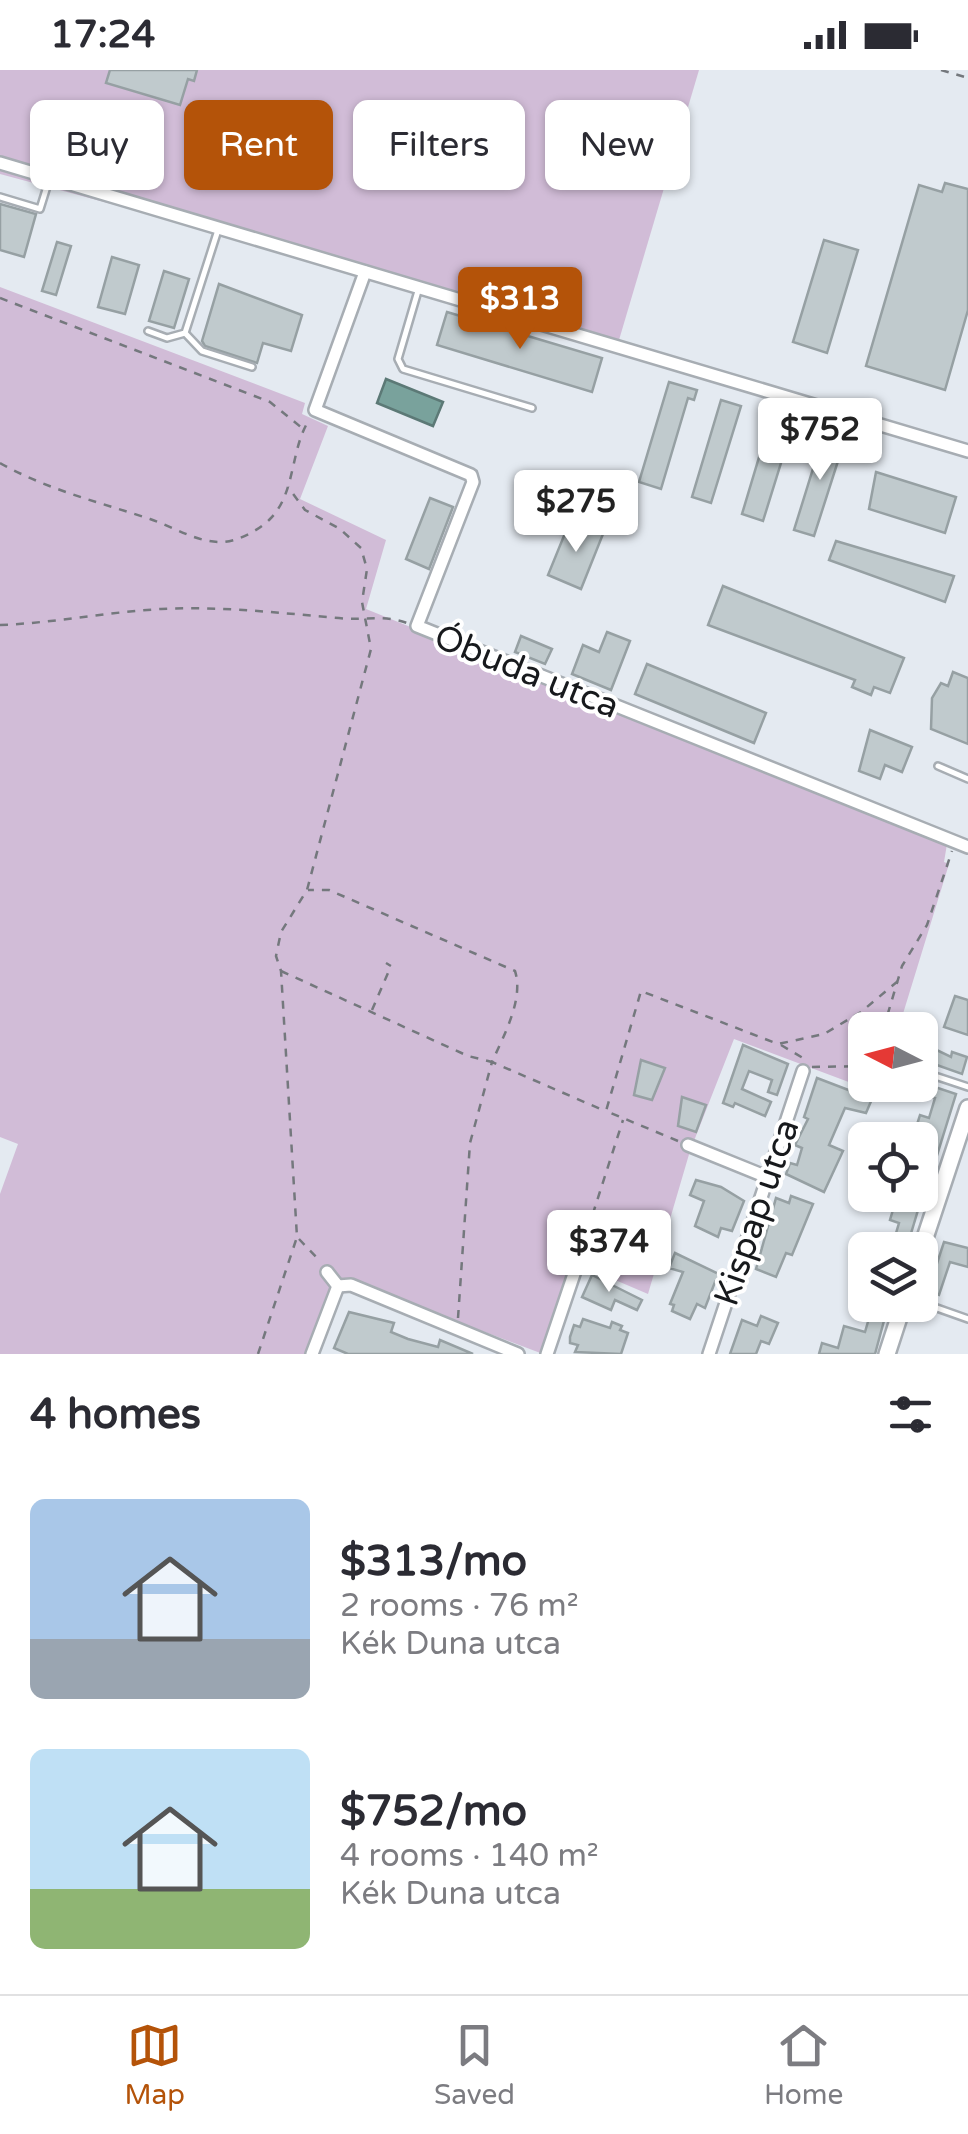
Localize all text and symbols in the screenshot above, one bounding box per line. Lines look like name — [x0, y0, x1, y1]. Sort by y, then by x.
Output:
text: 17:24 — [50, 12, 155, 58]
chip: Buy — [30, 100, 164, 190]
chip: Rent — [184, 100, 333, 190]
chip: Filters — [353, 100, 525, 190]
chip: New — [545, 100, 690, 190]
pin: $313 — [461, 267, 579, 352]
text: $313 — [480, 280, 560, 318]
pin: $752 — [761, 398, 879, 483]
text: $752 — [780, 411, 860, 449]
pin: $275 — [517, 470, 635, 555]
text: $275 — [536, 483, 616, 521]
street label: Óbuda utca — [428, 616, 625, 728]
north arrow — [848, 1012, 938, 1102]
map controls — [848, 1012, 938, 1322]
street label: Kispap utca — [705, 1113, 808, 1311]
button: locate — [848, 1122, 938, 1212]
pin: $374 — [550, 1210, 668, 1295]
text: $374 — [569, 1223, 649, 1261]
button: layers — [848, 1232, 938, 1322]
icon: filters — [883, 1387, 938, 1442]
text: 4 homes — [30, 1389, 201, 1440]
text: $313/mo — [340, 1536, 527, 1587]
icon: home — [110, 1539, 230, 1659]
text: 2 rooms · 76 m² — [340, 1587, 579, 1625]
text: Kék Duna utca — [340, 1625, 561, 1663]
text: $752/mo — [340, 1786, 527, 1837]
icon: home — [110, 1789, 230, 1909]
text: 4 rooms · 140 m² — [340, 1837, 599, 1875]
text: Kék Duna utca — [340, 1875, 561, 1913]
tab: Map — [125, 2018, 185, 2112]
tab: Saved — [434, 2018, 515, 2112]
tab: Home — [764, 2018, 843, 2112]

